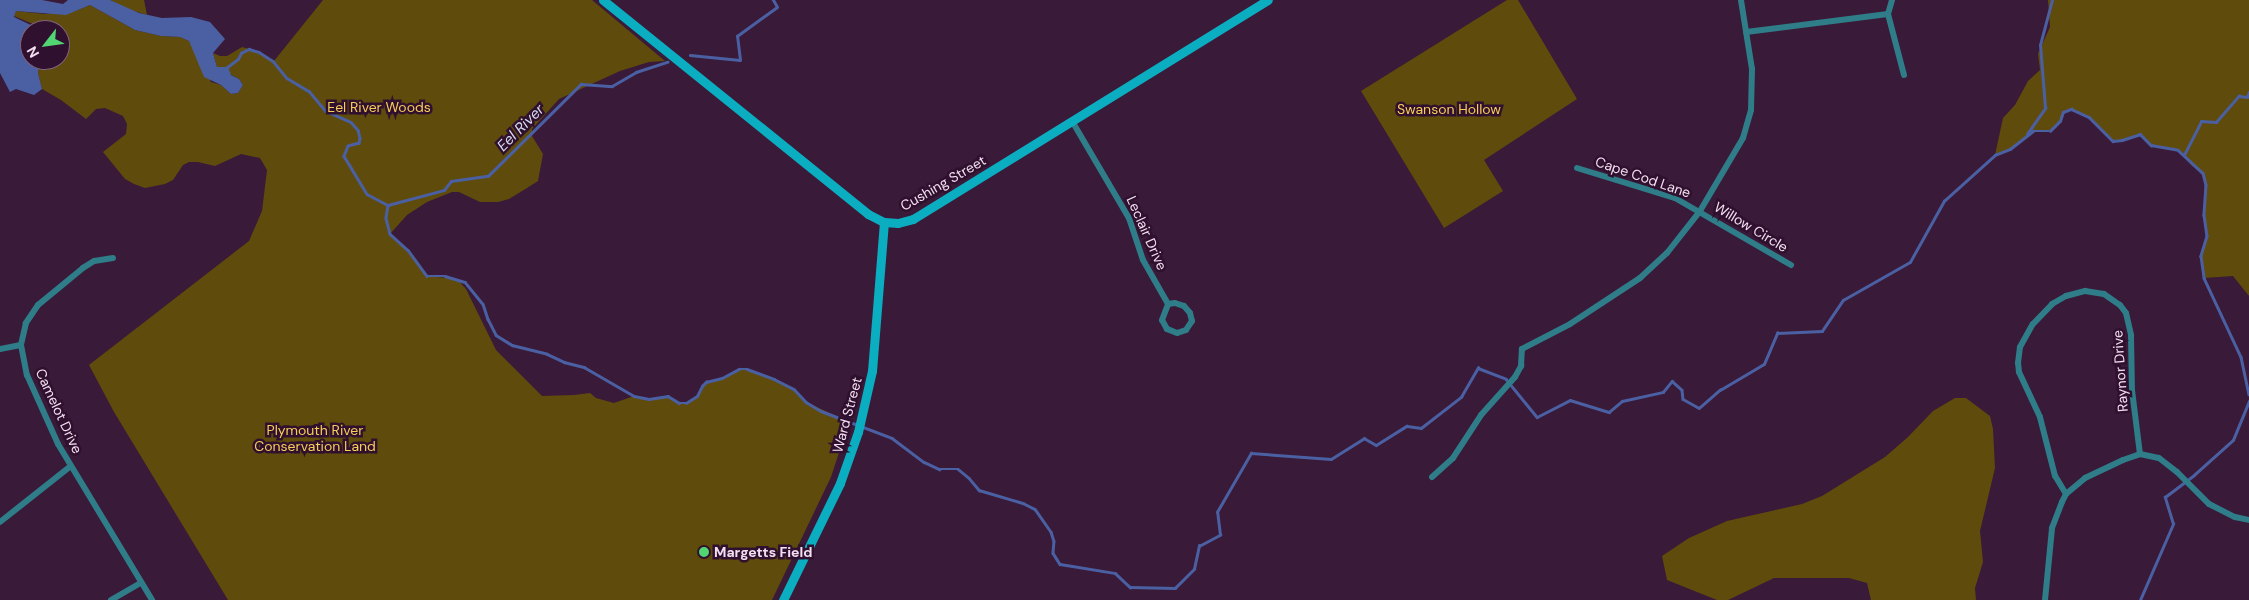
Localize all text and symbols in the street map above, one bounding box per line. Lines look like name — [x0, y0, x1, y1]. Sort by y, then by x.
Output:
north arrow — [20, 20, 70, 70]
text: N — [23, 43, 43, 61]
park label: Eel River Woods — [327, 99, 431, 115]
water label: Eel River — [494, 101, 548, 155]
park label: Swanson Hollow — [1397, 101, 1501, 117]
street label: Cushing Street — [897, 152, 989, 214]
street label: Cape Cod Lane — [1593, 153, 1693, 201]
street label: Leclair Drive — [1123, 193, 1171, 273]
street label: Willow Circle — [1711, 198, 1791, 256]
street label: Raynor Drive — [2109, 330, 2131, 412]
street label: Camelot Drive — [32, 366, 86, 456]
street label: Ward Street — [829, 375, 865, 455]
park label: Plymouth River Conservation Land — [254, 422, 376, 454]
place label: Margetts Field — [714, 544, 812, 560]
marker: Margetts Field — [698, 546, 710, 558]

